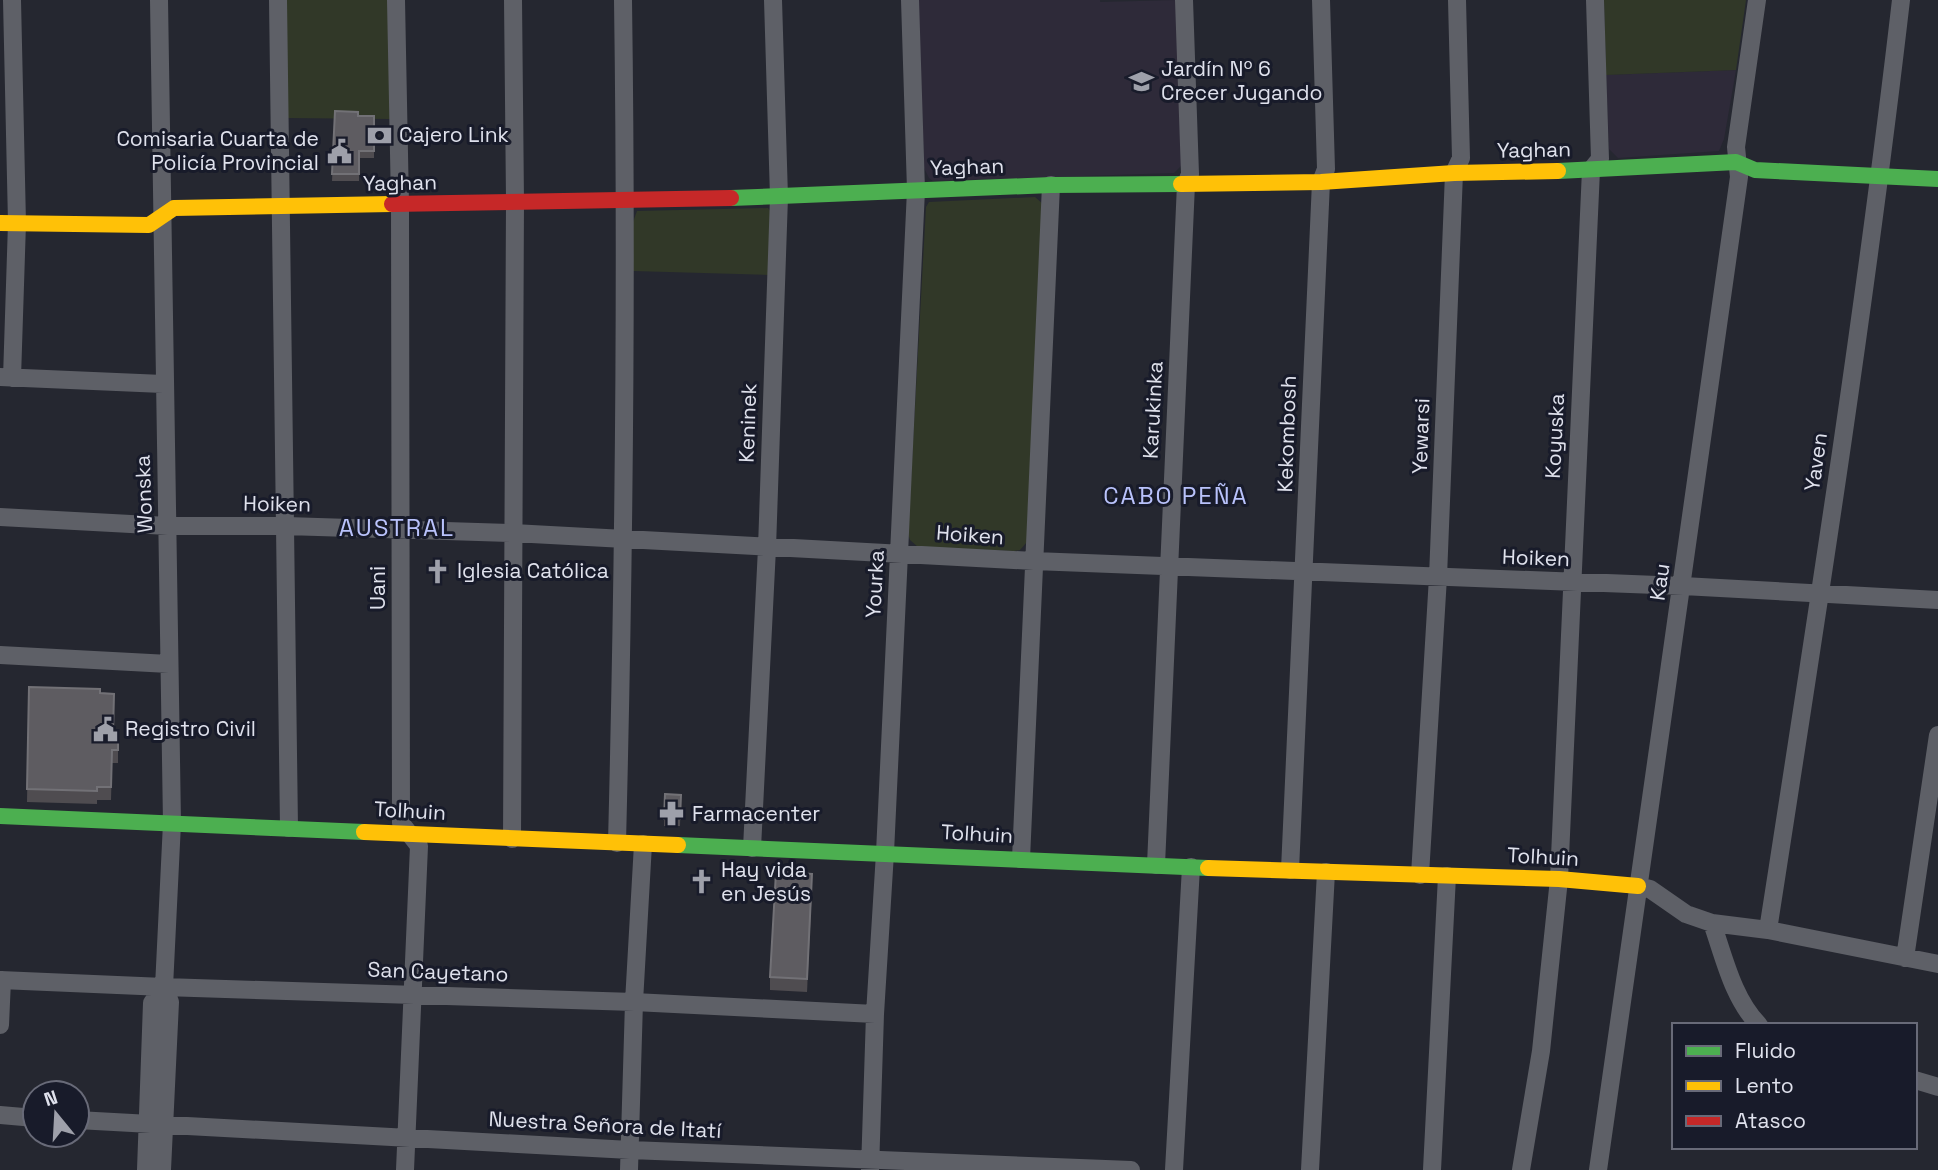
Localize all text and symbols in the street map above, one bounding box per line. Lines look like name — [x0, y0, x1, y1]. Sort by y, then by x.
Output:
place label: Jardín Nº 6 Crecer Jugando — [1161, 55, 1322, 106]
school or university icon: Jardín Nº 6 Crecer Jugando — [1127, 67, 1155, 95]
bank icon: Cajero Link — [365, 121, 393, 149]
place label: Cajero Link — [399, 121, 509, 148]
place label: Comisaria Cuarta de Policía Provincial — [116, 125, 319, 176]
street label: Yaghan — [1497, 135, 1571, 164]
public building icon: Comisaria Cuarta de Policía Provincial — [325, 137, 353, 165]
street label: Yaghan — [929, 152, 1005, 181]
street label: Yaghan — [363, 168, 437, 197]
street label: Karukinka — [1136, 360, 1169, 460]
street label: Kekombosh — [1271, 375, 1302, 493]
street label: Keninek — [733, 383, 762, 463]
street label: Koyuska — [1539, 393, 1570, 479]
street label: Yewarsi — [1406, 398, 1435, 474]
street label: Yaven — [1798, 431, 1833, 493]
street label: Wonska — [129, 454, 158, 534]
district label: CABO PEÑA — [1103, 480, 1249, 511]
street label: Hoiken — [243, 489, 311, 518]
district label: AUSTRAL — [339, 512, 455, 543]
street label: Hoiken — [935, 519, 1005, 550]
street label: Hoiken — [1502, 543, 1570, 572]
street label: Yourka — [859, 549, 890, 619]
church icon: Iglesia Católica — [423, 557, 451, 585]
place label: Iglesia Católica — [457, 557, 609, 584]
street label: Kau — [1644, 561, 1675, 602]
street label: Uani — [364, 566, 391, 610]
public building icon: Registro Civil — [91, 715, 119, 743]
place label: Registro Civil — [125, 715, 256, 742]
street label: Tolhuin — [373, 795, 447, 826]
pharmacy icon: Farmacenter — [658, 800, 686, 828]
place label: Farmacenter — [692, 800, 820, 827]
street label: Tolhuin — [940, 818, 1014, 849]
street label: Tolhuin — [1506, 841, 1580, 872]
place label: Hay vida en Jesús — [721, 856, 811, 907]
church icon: Hay vida en Jesús — [687, 868, 715, 896]
street label: San Cayetano — [367, 956, 509, 987]
legend — [1672, 1023, 1917, 1149]
text: Fluido — [1735, 1037, 1796, 1064]
text: Lento — [1735, 1072, 1794, 1099]
north arrow — [21, 1079, 91, 1149]
text: N — [41, 1084, 61, 1112]
street label: Nuestra Señora de Itatí — [488, 1105, 723, 1144]
text: Atasco — [1735, 1107, 1806, 1134]

